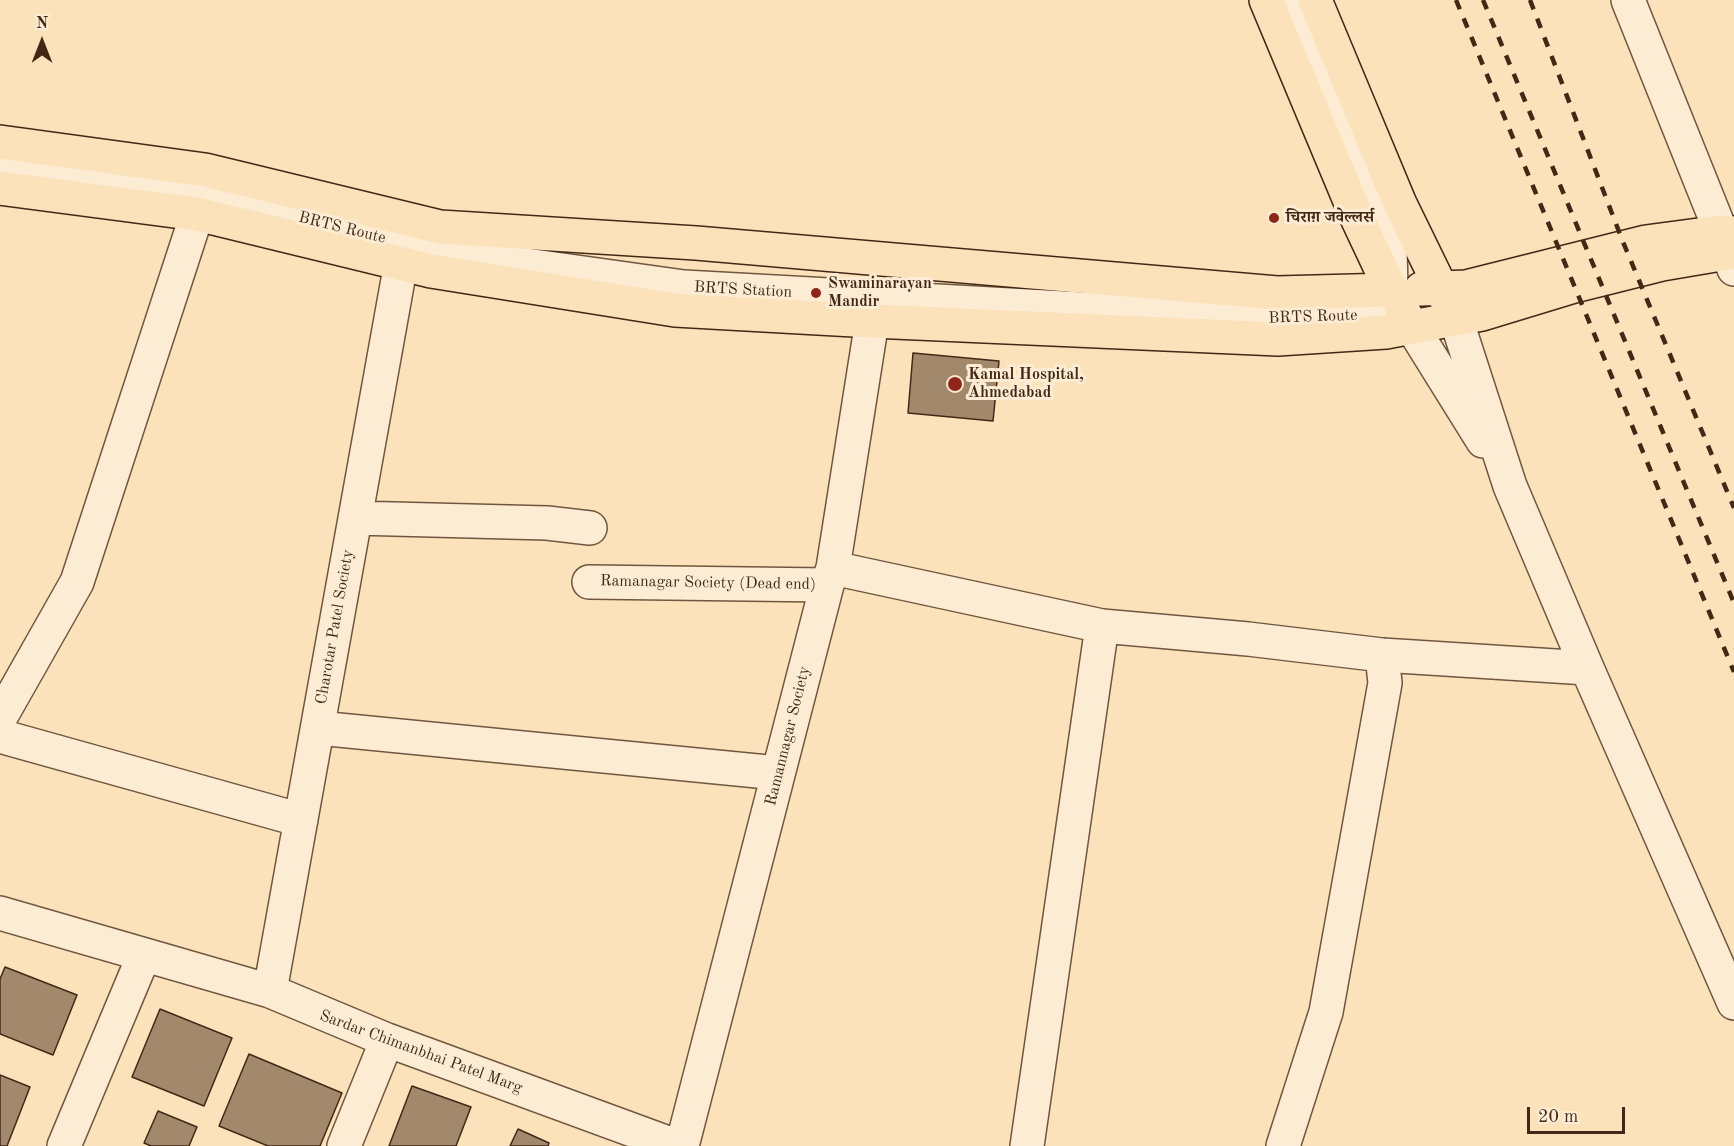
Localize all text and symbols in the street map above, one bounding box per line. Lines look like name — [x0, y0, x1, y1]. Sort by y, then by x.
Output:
north arrow — [12, 12, 72, 72]
text: N — [36, 16, 48, 32]
street label: BRTS Route — [296, 208, 388, 248]
place label: चिराग़ जवेल्लर्स — [1286, 208, 1374, 228]
marker: चिराग़ जवेल्लर्स — [1267, 211, 1281, 225]
place label: Swaminarayan Mandir — [828, 274, 932, 312]
street label: BRTS Station — [693, 278, 793, 302]
marker: Swaminarayan Mandir — [809, 286, 823, 300]
street label: BRTS Route — [1268, 306, 1358, 328]
place label: Kamal Hospital, Ahmedabad — [968, 365, 1084, 403]
marker: Kamal Hospital, Ahmedabad — [946, 375, 964, 393]
street label: Charotar Patel Society — [312, 548, 358, 706]
street label: Ramanagar Society (Dead end) — [600, 572, 816, 594]
street label: Ramannagar Society — [761, 664, 815, 808]
street label: Sardar Chimanbhai Patel Marg — [317, 1006, 525, 1098]
scale bar — [1530, 1095, 1628, 1133]
text: 20 m — [1538, 1108, 1578, 1126]

